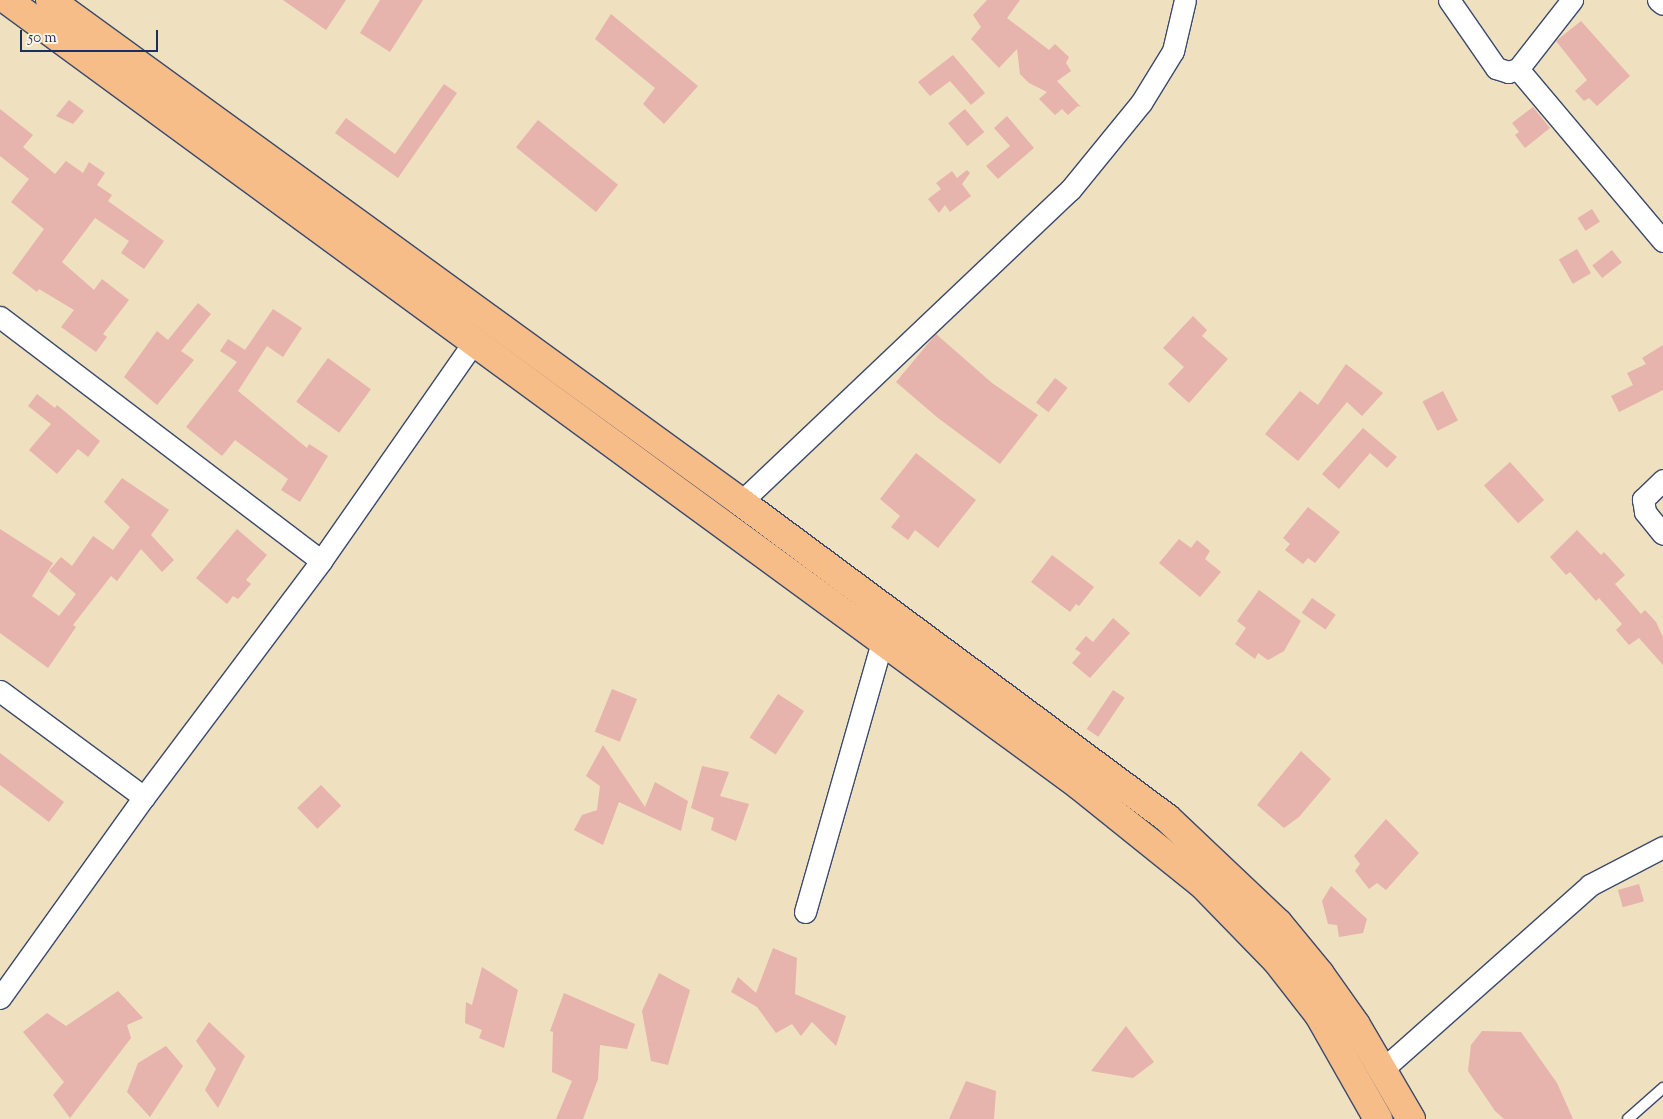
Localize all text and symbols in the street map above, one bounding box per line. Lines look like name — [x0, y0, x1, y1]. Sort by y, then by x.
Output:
scale bar — [22, 20, 160, 52]
text: 50 m — [28, 28, 57, 49]

